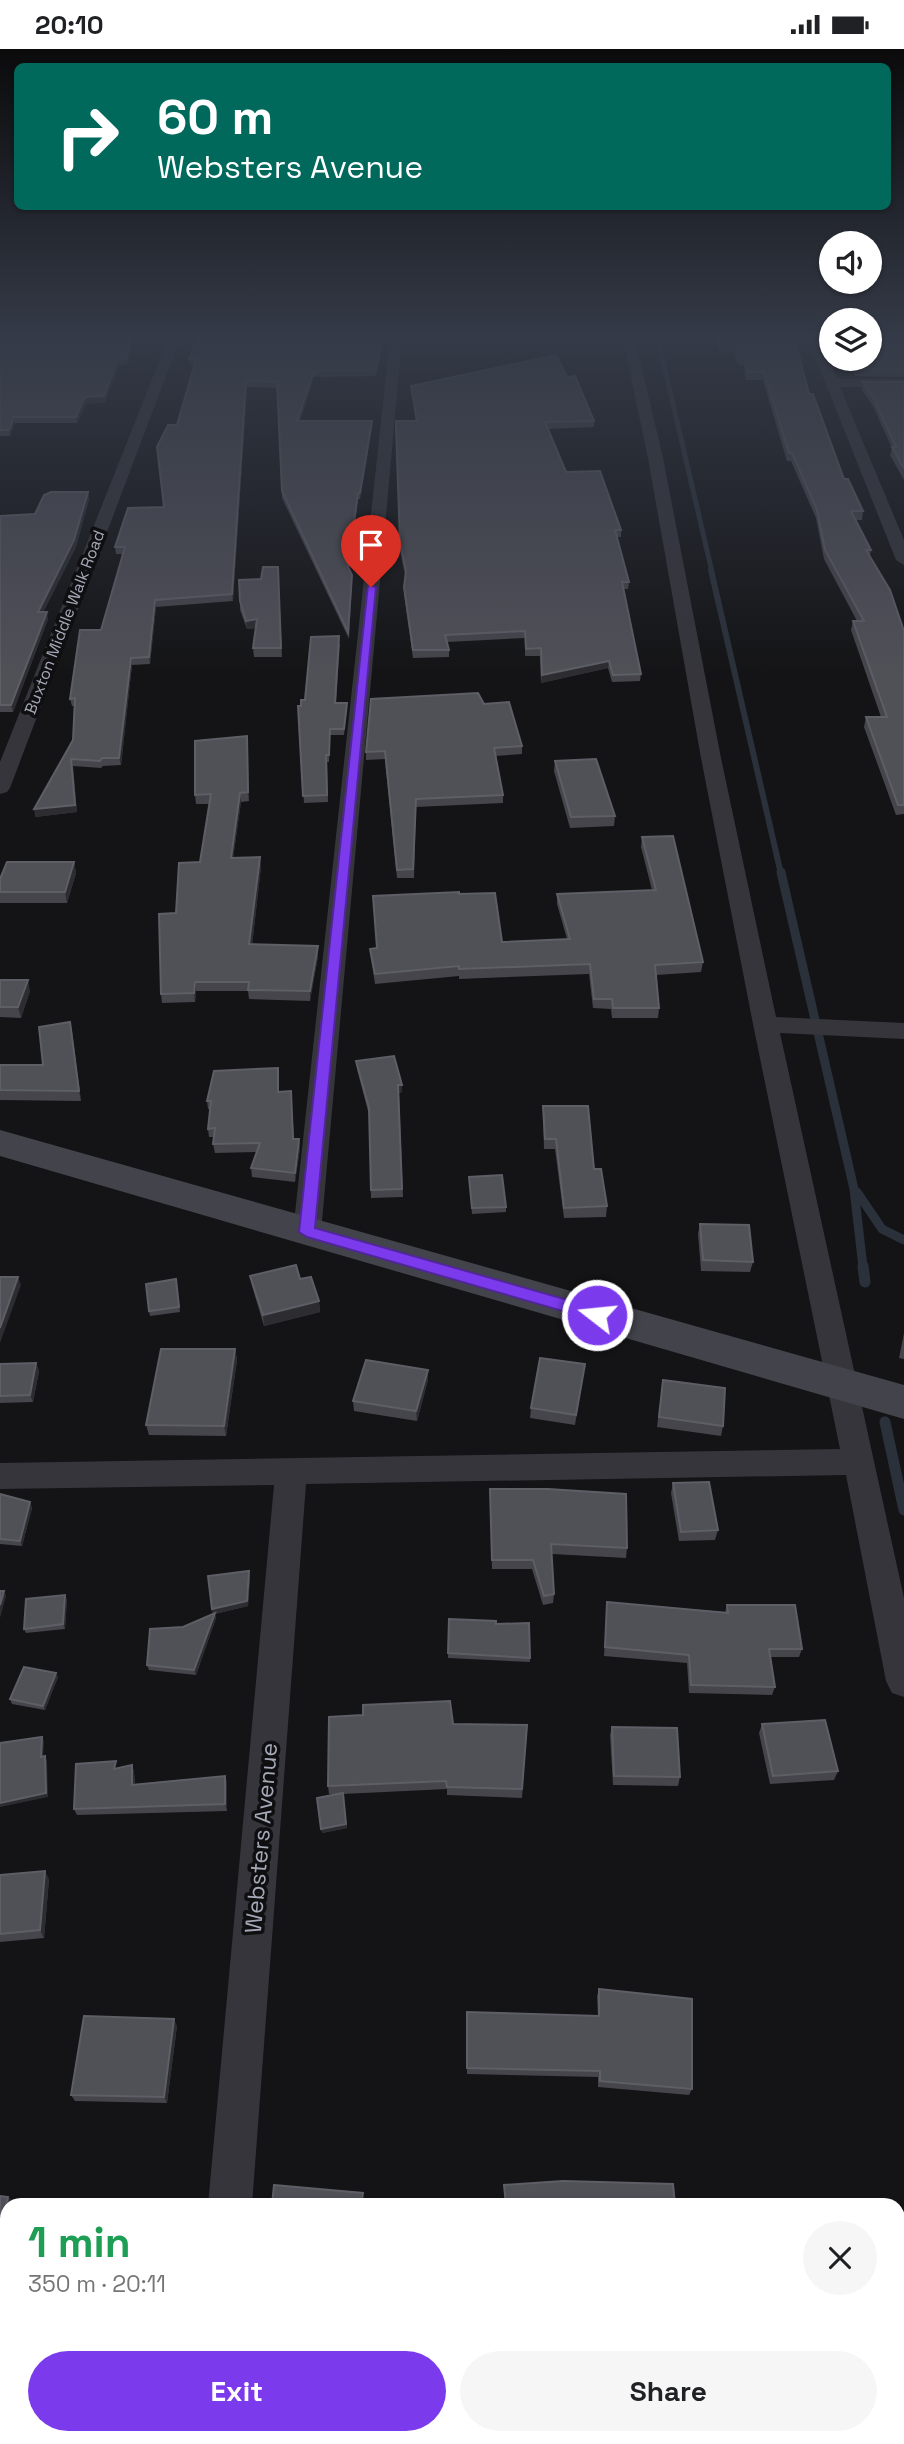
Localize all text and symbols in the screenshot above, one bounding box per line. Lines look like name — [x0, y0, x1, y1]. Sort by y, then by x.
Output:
text: 20:10 — [35, 8, 104, 42]
text: 60 m — [157, 86, 273, 148]
icon: right — [42, 91, 133, 182]
text: Websters Avenue — [157, 147, 423, 187]
map controls — [819, 231, 882, 371]
button: sound — [819, 231, 882, 294]
button: layers — [819, 308, 882, 371]
pin — [341, 515, 401, 587]
icon: arrive — [352, 526, 390, 564]
street label: Buxton Middle Walk Road — [20, 527, 109, 717]
position arrow — [560, 1278, 634, 1352]
street label: Websters Avenue — [238, 1741, 284, 1935]
text: 1 min — [28, 2216, 131, 2269]
button: close — [803, 2221, 877, 2295]
text: 350 m · 20:11 — [28, 2269, 166, 2299]
button: Exit — [28, 2351, 446, 2431]
button: Share — [460, 2351, 877, 2431]

